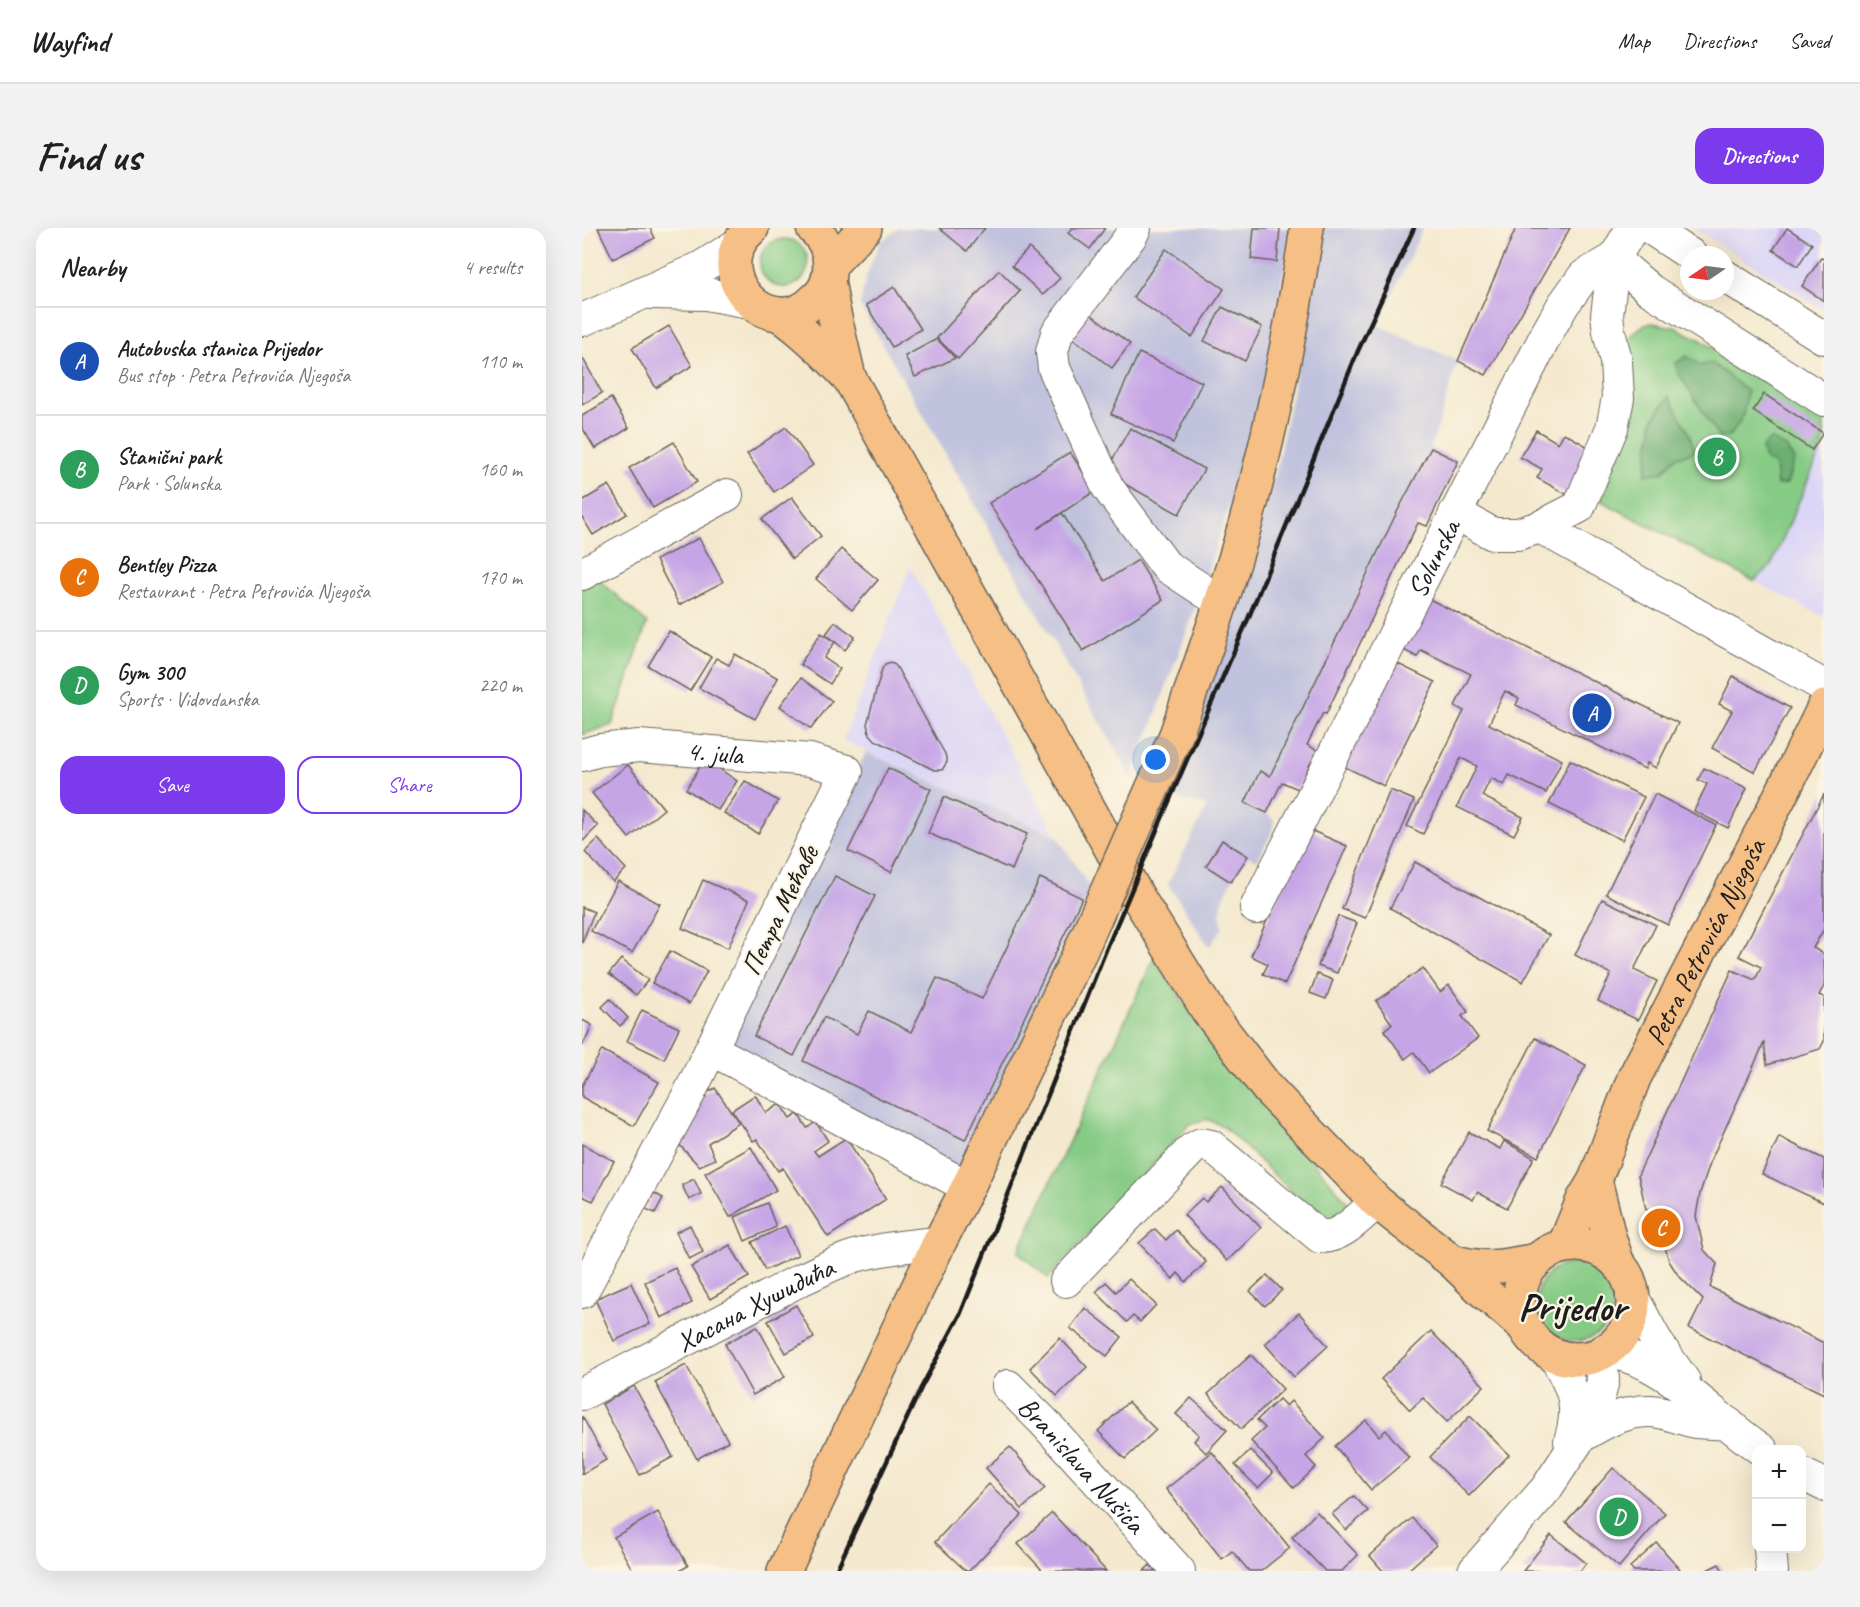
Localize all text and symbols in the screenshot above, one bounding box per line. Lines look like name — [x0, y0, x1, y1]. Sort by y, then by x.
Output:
text: Wayfind — [30, 24, 109, 59]
text: Map — [1618, 28, 1650, 54]
text: Directions — [1683, 28, 1756, 54]
text: Saved — [1789, 28, 1830, 54]
button: Directions — [1695, 128, 1824, 184]
text: Find us — [36, 130, 141, 183]
north arrow — [1680, 246, 1734, 300]
text: Nearby — [60, 251, 125, 284]
text: 4 results — [463, 255, 522, 280]
text: Autobuska stanica Prijedor — [117, 335, 321, 363]
text: A — [74, 349, 85, 374]
text: 110 m — [479, 349, 522, 374]
text: Bus stop · Petra Petrovića Njegoša — [117, 363, 350, 388]
pin: B — [1698, 434, 1736, 480]
text: Stanični park — [117, 443, 221, 471]
text: B — [74, 457, 85, 482]
text: 160 m — [479, 457, 522, 482]
text: Park · Solunska — [117, 471, 221, 496]
street label: Solunska — [1399, 512, 1469, 603]
text: Bentley Pizza — [117, 551, 216, 579]
text: C — [75, 565, 84, 590]
text: 170 m — [479, 565, 522, 590]
text: Restaurant · Petra Petrovića Njegoša — [117, 579, 370, 604]
text: Gym 300 — [117, 659, 184, 687]
text: D — [74, 673, 85, 698]
text: 220 m — [479, 673, 522, 698]
text: Sports · Vidovdanska — [117, 687, 258, 712]
pin: A — [1572, 690, 1612, 736]
street label: 4. jula — [685, 733, 746, 773]
your location — [1141, 745, 1170, 774]
button: Save — [60, 756, 285, 814]
button: Share — [297, 756, 522, 814]
street label: Petra Petrovića Njegoša — [1637, 831, 1774, 1051]
street label: Петра Мећаве — [733, 838, 827, 981]
pin: C — [1642, 1206, 1680, 1250]
street label: Хасана Хушидића — [670, 1249, 841, 1360]
district label: Prijedor — [1518, 1282, 1631, 1332]
street label: Branislava Nušića — [1011, 1389, 1154, 1542]
map controls — [1752, 1445, 1806, 1553]
button: + — [1752, 1445, 1806, 1499]
pin: D — [1600, 1494, 1638, 1540]
button: − — [1752, 1499, 1806, 1553]

